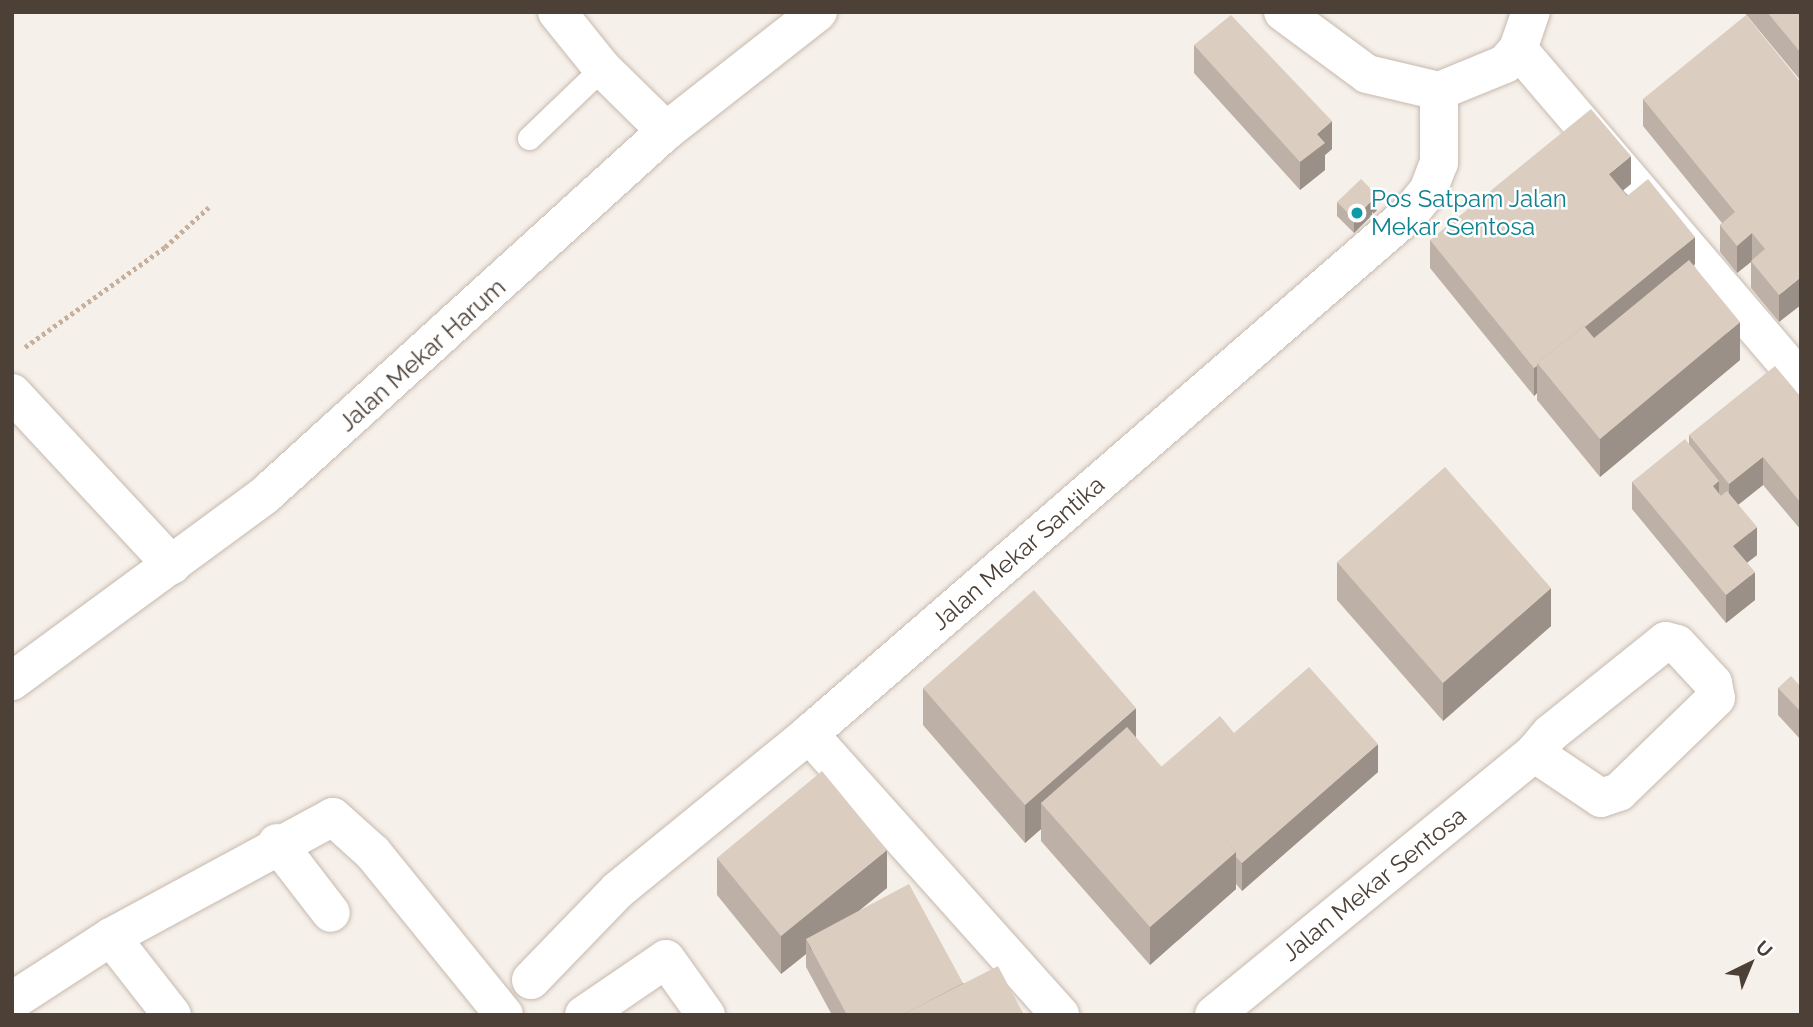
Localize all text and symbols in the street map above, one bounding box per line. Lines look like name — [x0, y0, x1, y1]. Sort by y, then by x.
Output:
place label: Pos Satpam Jalan Mekar Sentosa — [1371, 185, 1567, 241]
marker: Pos Satpam Jalan Mekar Sentosa — [1349, 205, 1365, 221]
street label: Jalan Mekar Harum — [333, 272, 511, 438]
street label: Jalan Mekar Santika — [926, 470, 1110, 636]
street label: Jalan Mekar Sentosa — [1276, 801, 1472, 967]
north arrow — [1715, 929, 1785, 999]
text: U — [1752, 936, 1777, 962]

